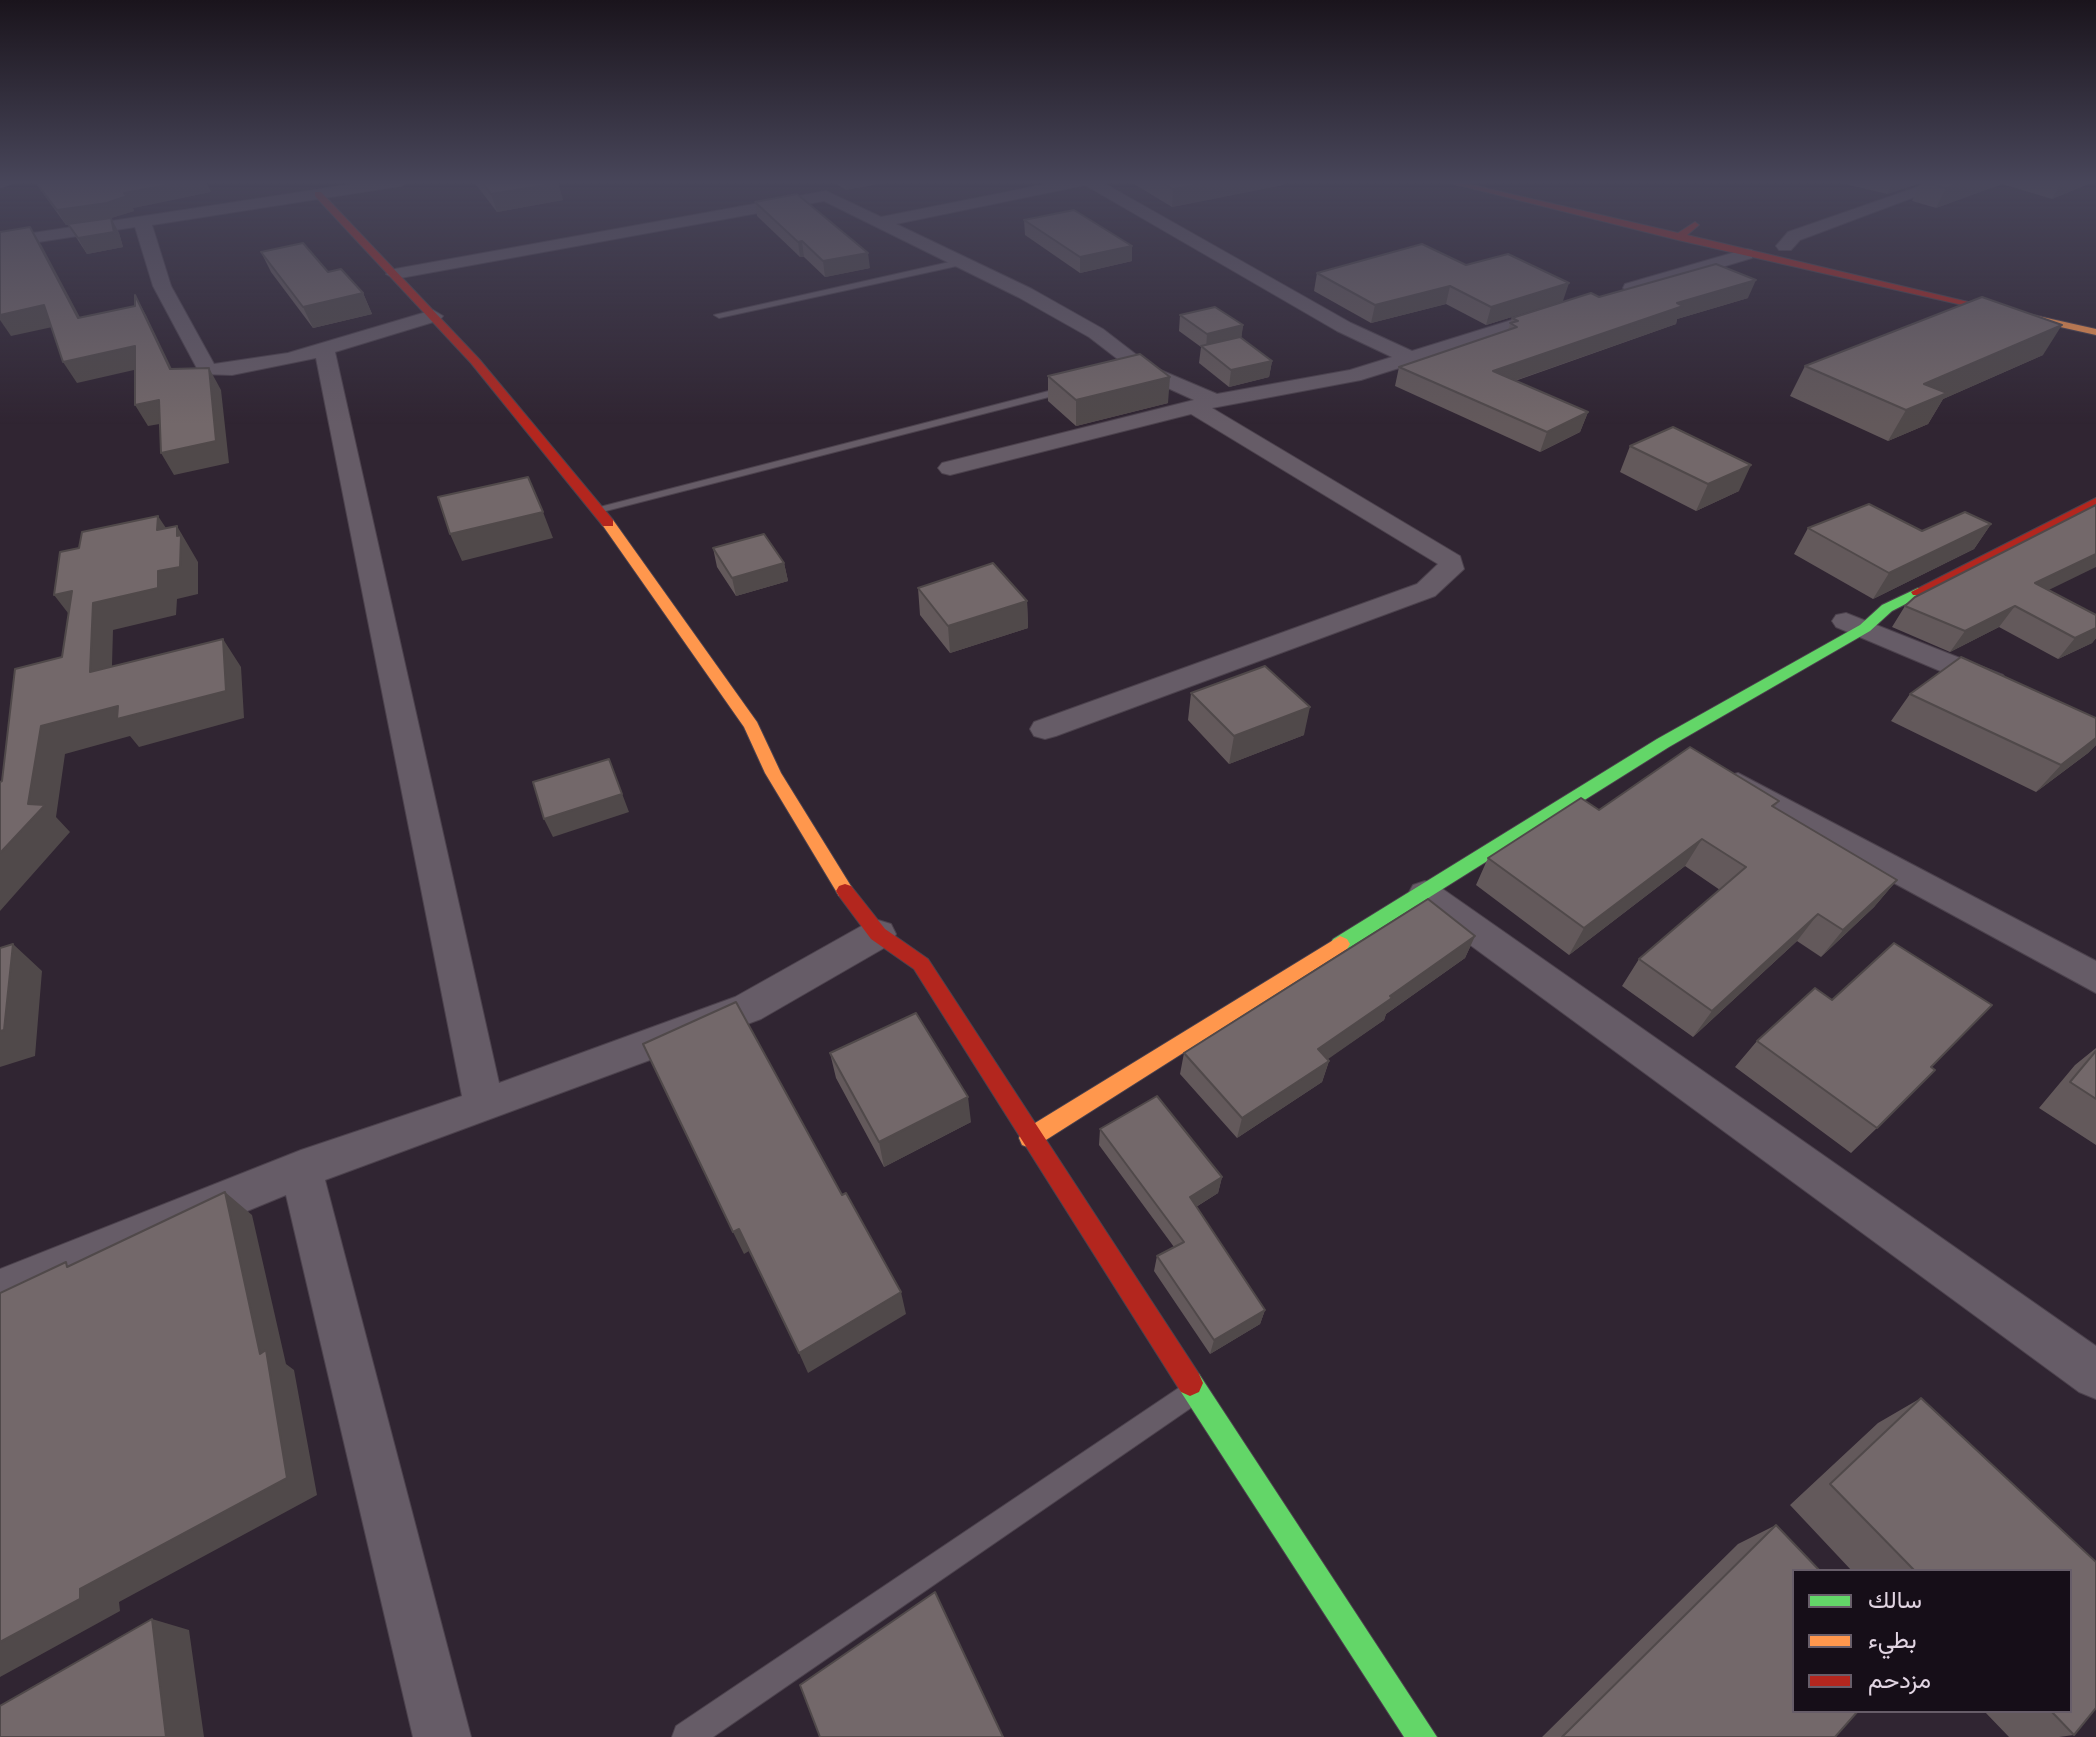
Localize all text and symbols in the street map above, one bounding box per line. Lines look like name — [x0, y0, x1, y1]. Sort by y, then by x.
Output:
legend — [1792, 1569, 2072, 1713]
text: سالك — [1868, 1582, 1922, 1615]
text: بطيء — [1868, 1622, 1917, 1655]
text: مزدحم — [1868, 1662, 1931, 1695]

